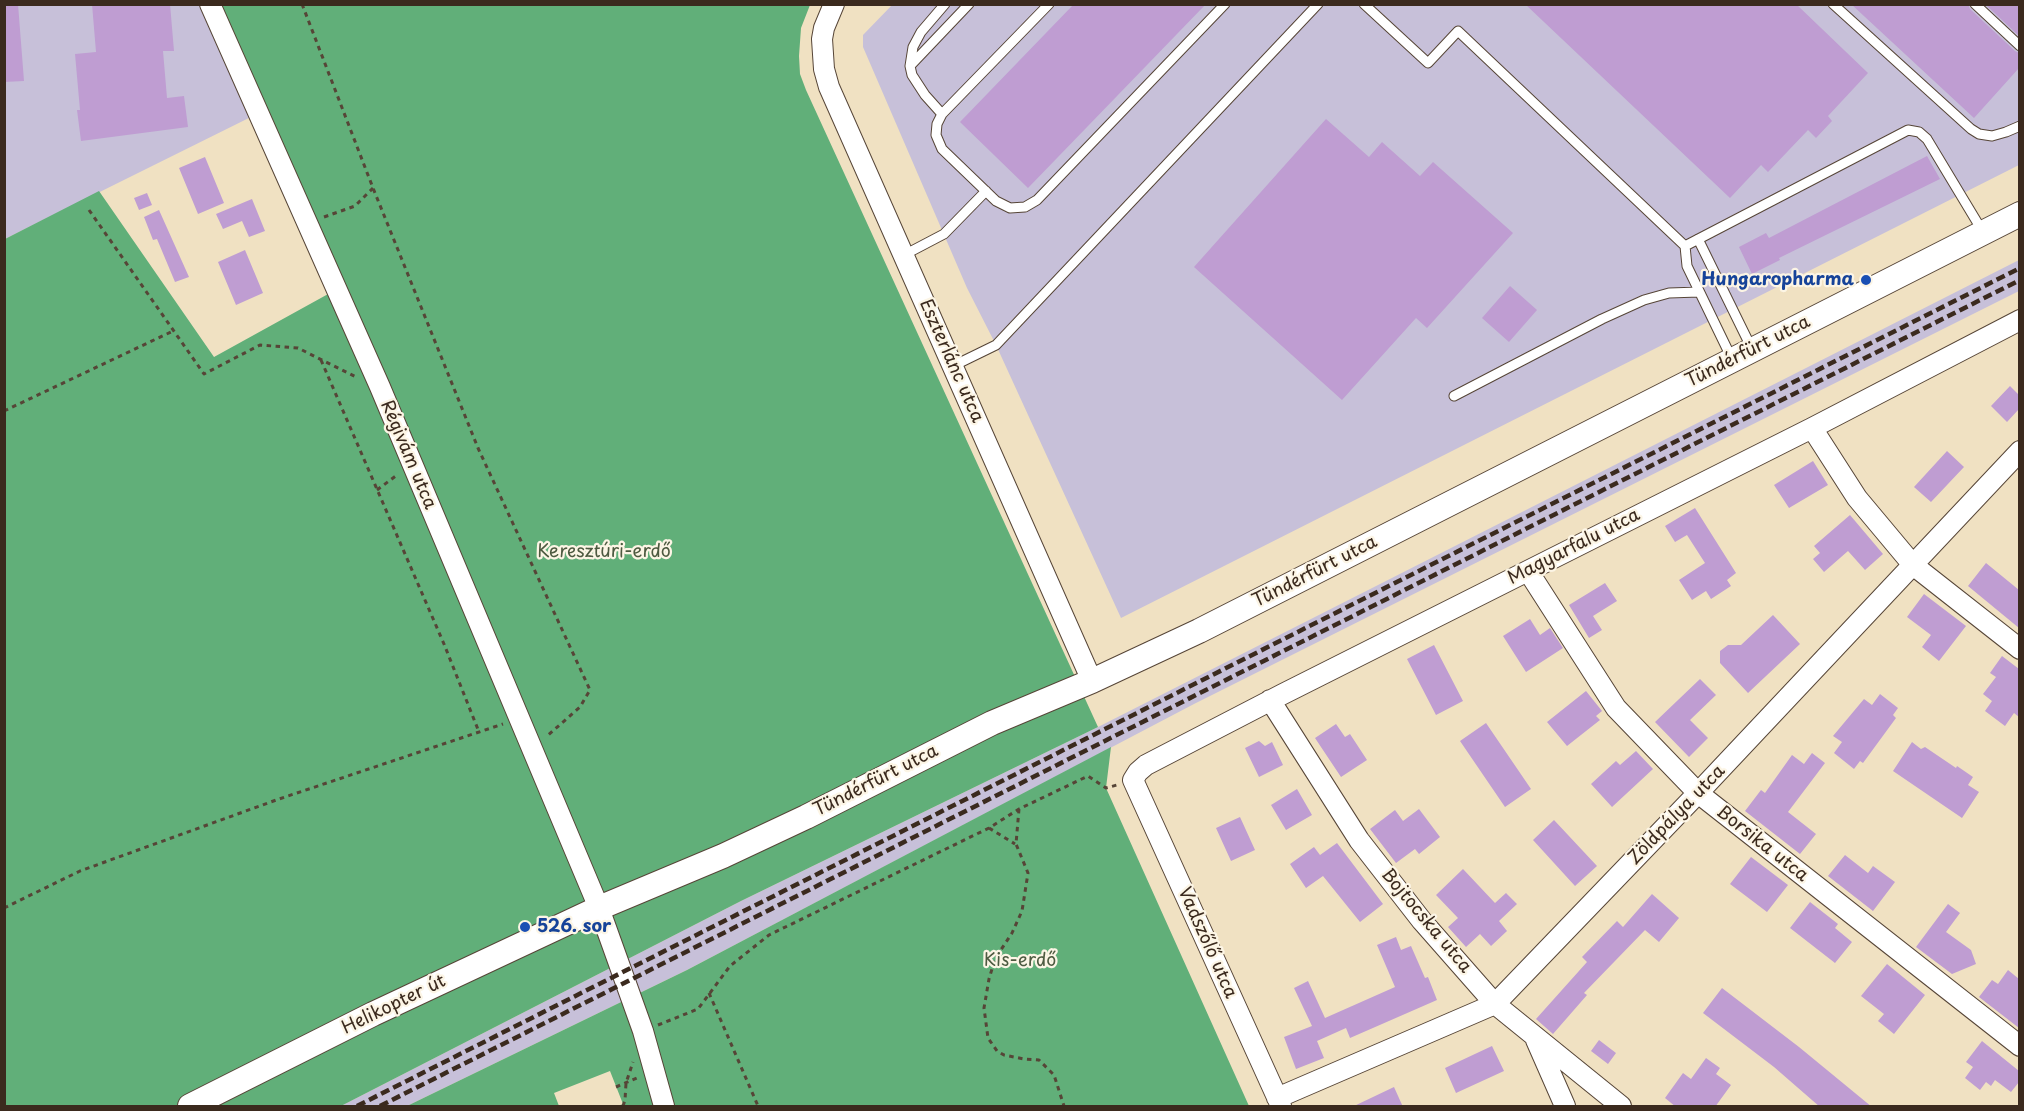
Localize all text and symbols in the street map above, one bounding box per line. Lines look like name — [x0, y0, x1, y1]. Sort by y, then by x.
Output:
place label: Hungaropharma — [1701, 269, 1854, 291]
marker: Hungaropharma — [1859, 273, 1873, 287]
street label: Eszterlánc utca — [914, 296, 988, 426]
street label: Tündérfürt utca — [1682, 311, 1814, 393]
street label: Régivám utca — [375, 397, 441, 513]
street label: Magyarfalu utca — [1504, 504, 1644, 590]
street label: Tündérfürt utca — [1249, 531, 1381, 613]
park label: Keresztúri-erdő — [537, 541, 671, 563]
street label: Tündérfürt utca — [810, 740, 942, 822]
street label: Zöldpálya utca — [1624, 761, 1730, 869]
street label: Borsika utca — [1712, 801, 1812, 887]
street label: Bojtocska utca — [1376, 865, 1476, 977]
street label: Vadszőlő utca — [1173, 884, 1241, 1002]
place label: 526. sor — [537, 916, 611, 938]
marker: 526. sor — [518, 920, 532, 934]
park label: Kis-erdő — [984, 950, 1056, 972]
street label: Helikopter út — [339, 971, 449, 1039]

